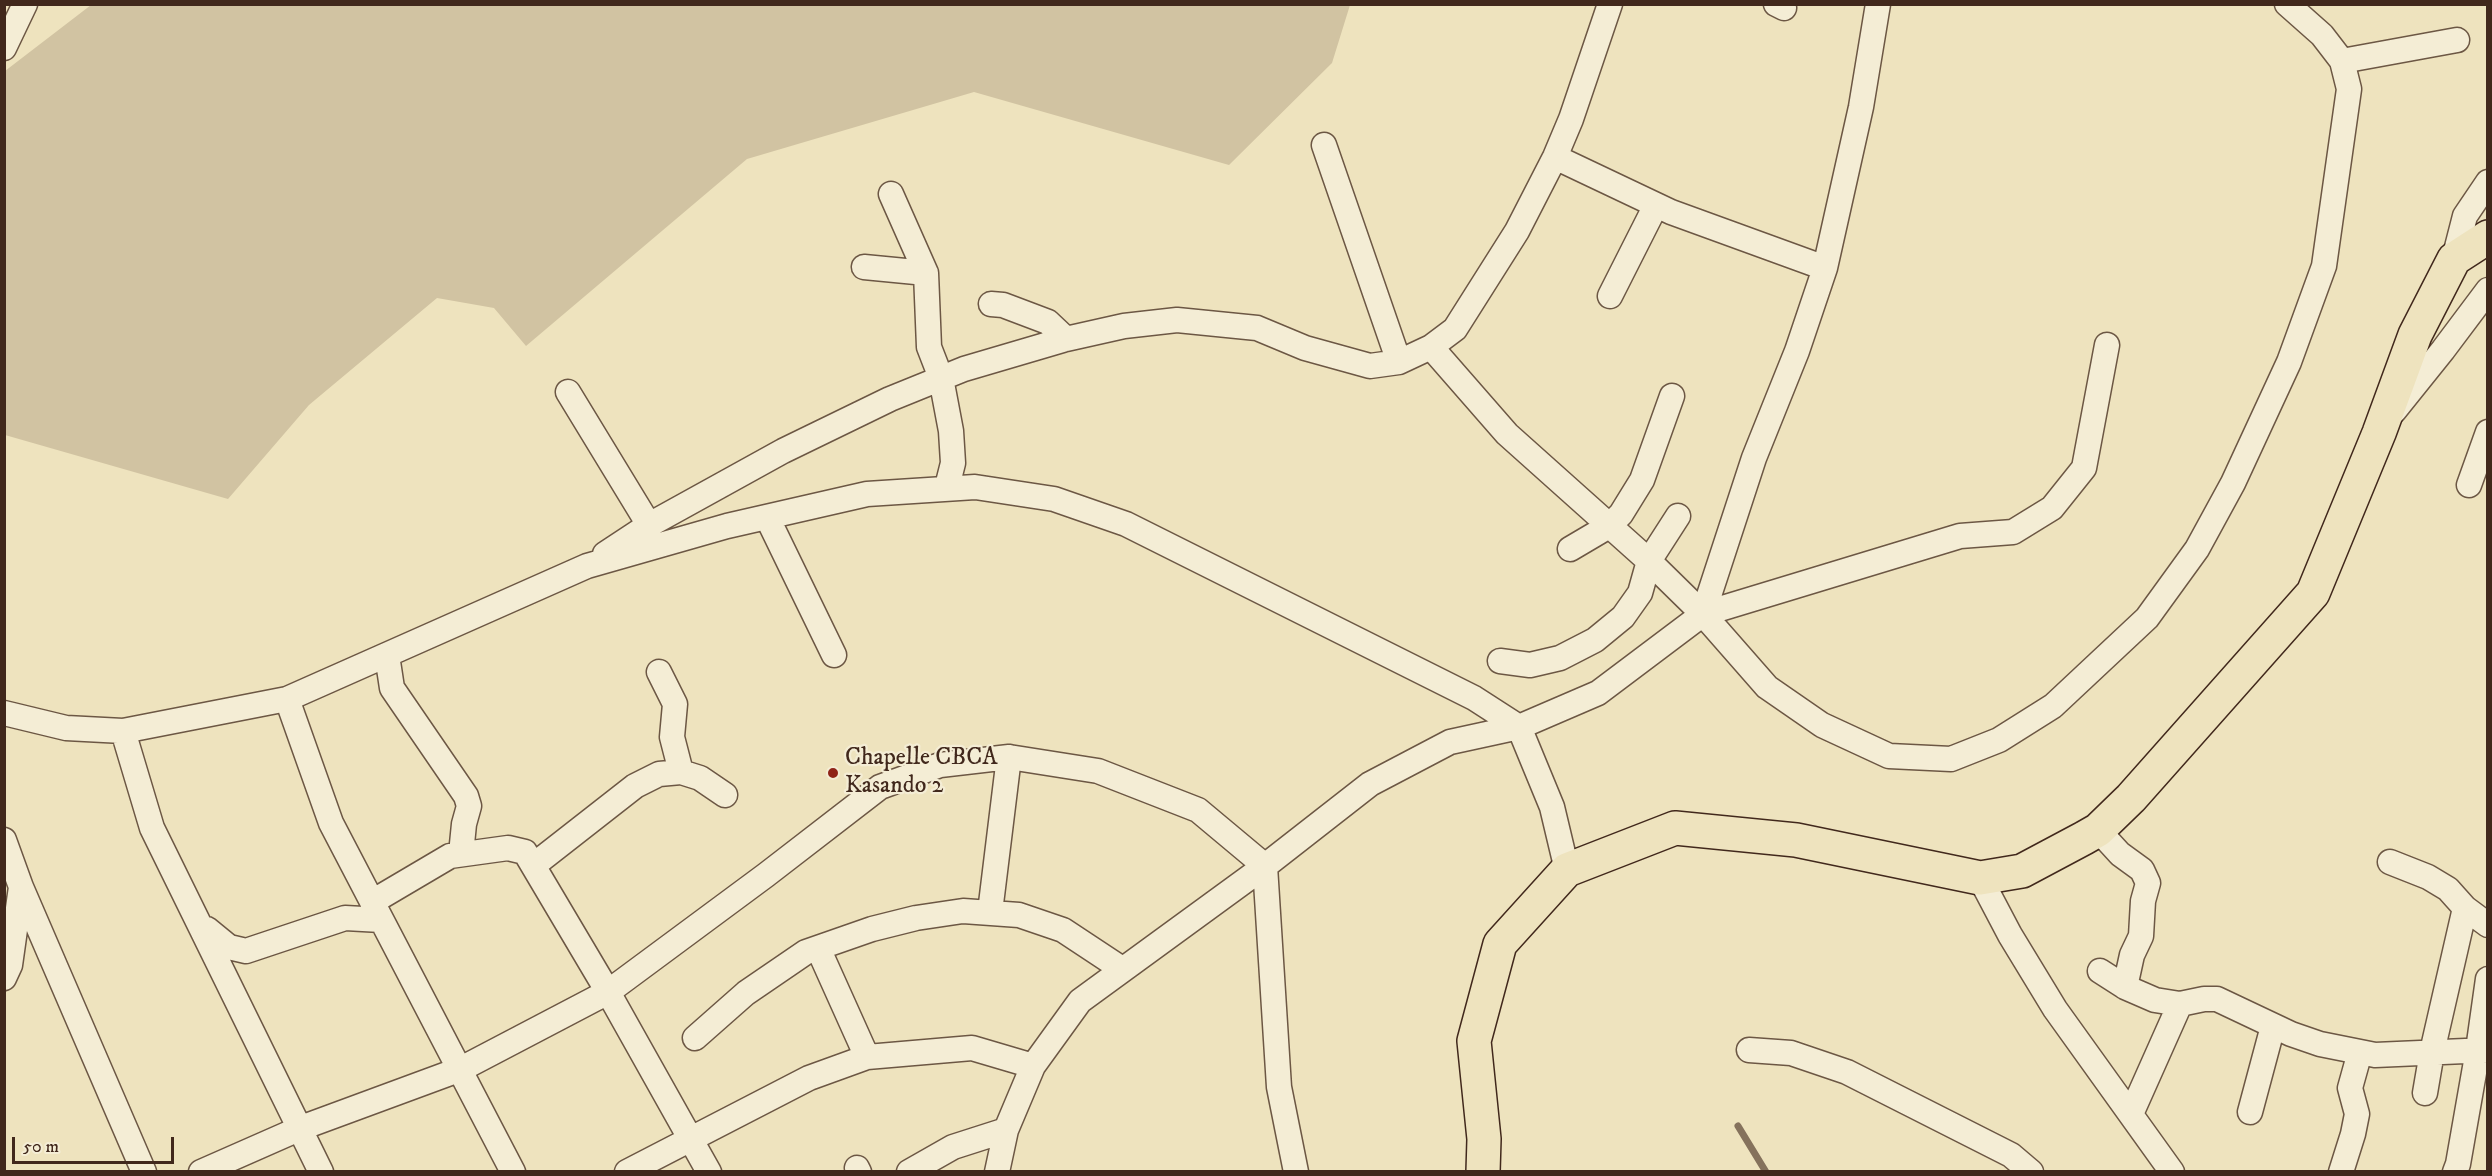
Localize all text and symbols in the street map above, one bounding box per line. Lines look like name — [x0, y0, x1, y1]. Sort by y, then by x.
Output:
place label: Chapelle CBCA Kasando 2 — [845, 745, 998, 801]
marker: Chapelle CBCA Kasando 2 — [826, 766, 840, 780]
scale bar — [15, 1125, 177, 1163]
text: 50 m — [23, 1136, 59, 1158]

